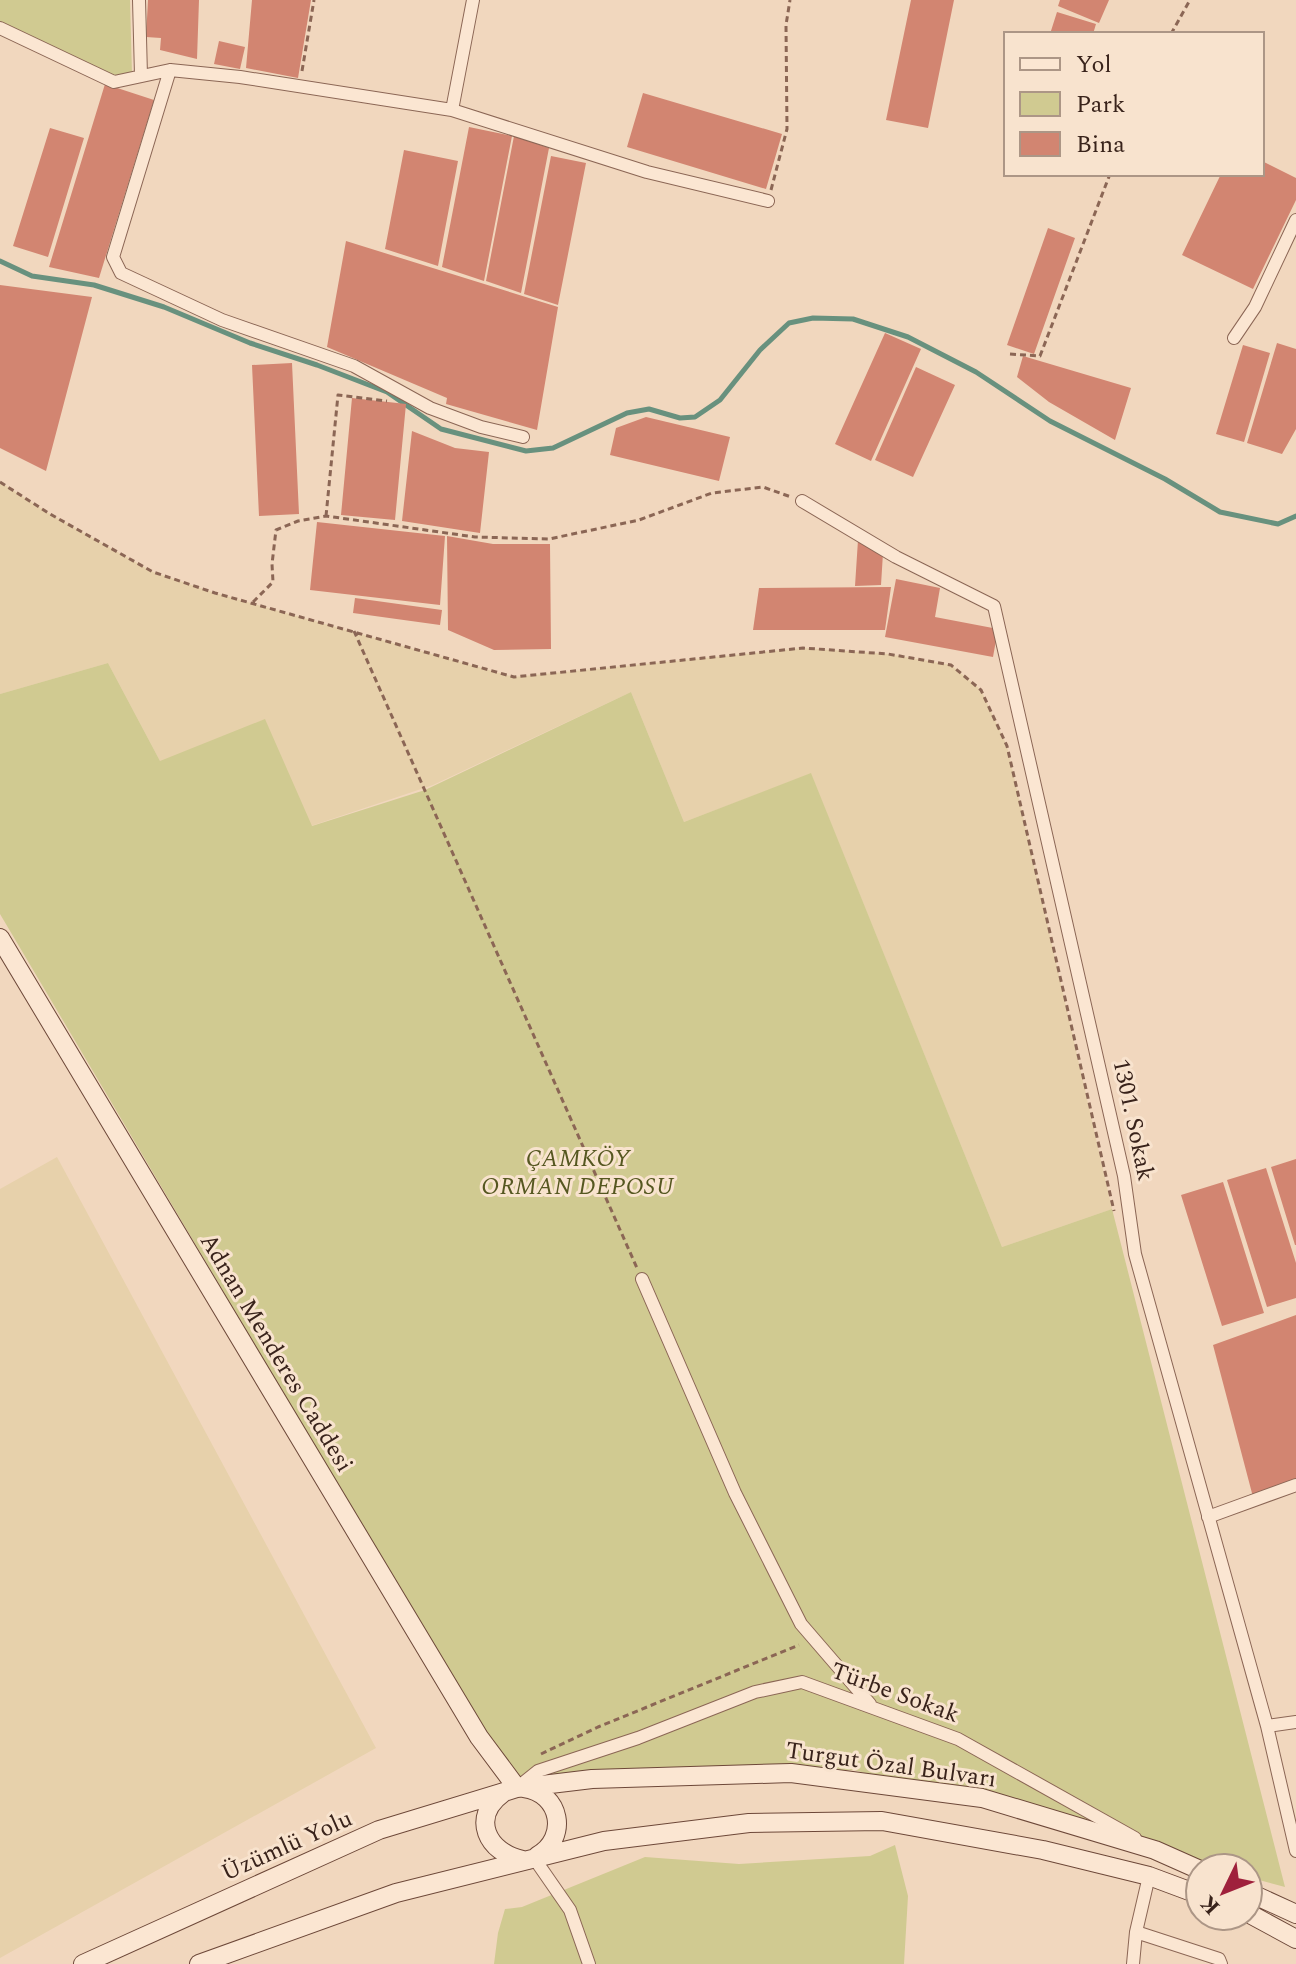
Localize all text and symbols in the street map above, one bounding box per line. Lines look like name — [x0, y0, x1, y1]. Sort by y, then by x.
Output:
legend — [1004, 32, 1264, 176]
text: Yol — [1076, 47, 1112, 83]
text: Park — [1076, 87, 1126, 123]
text: Bina — [1076, 127, 1125, 163]
street label: 1301. Sokak — [1102, 1055, 1164, 1185]
park label: ÇAMKÖY ORMAN DEPOSU — [481, 1141, 675, 1205]
street label: Adnan Menderes Caddesi — [190, 1227, 362, 1479]
street label: Türbe Sokak — [826, 1653, 964, 1733]
street label: Turgut Özal Bulvarı — [783, 1732, 999, 1798]
street label: Üzümlü Yolu — [216, 1801, 358, 1891]
north arrow — [1184, 1852, 1264, 1932]
text: K — [1193, 1887, 1228, 1922]

